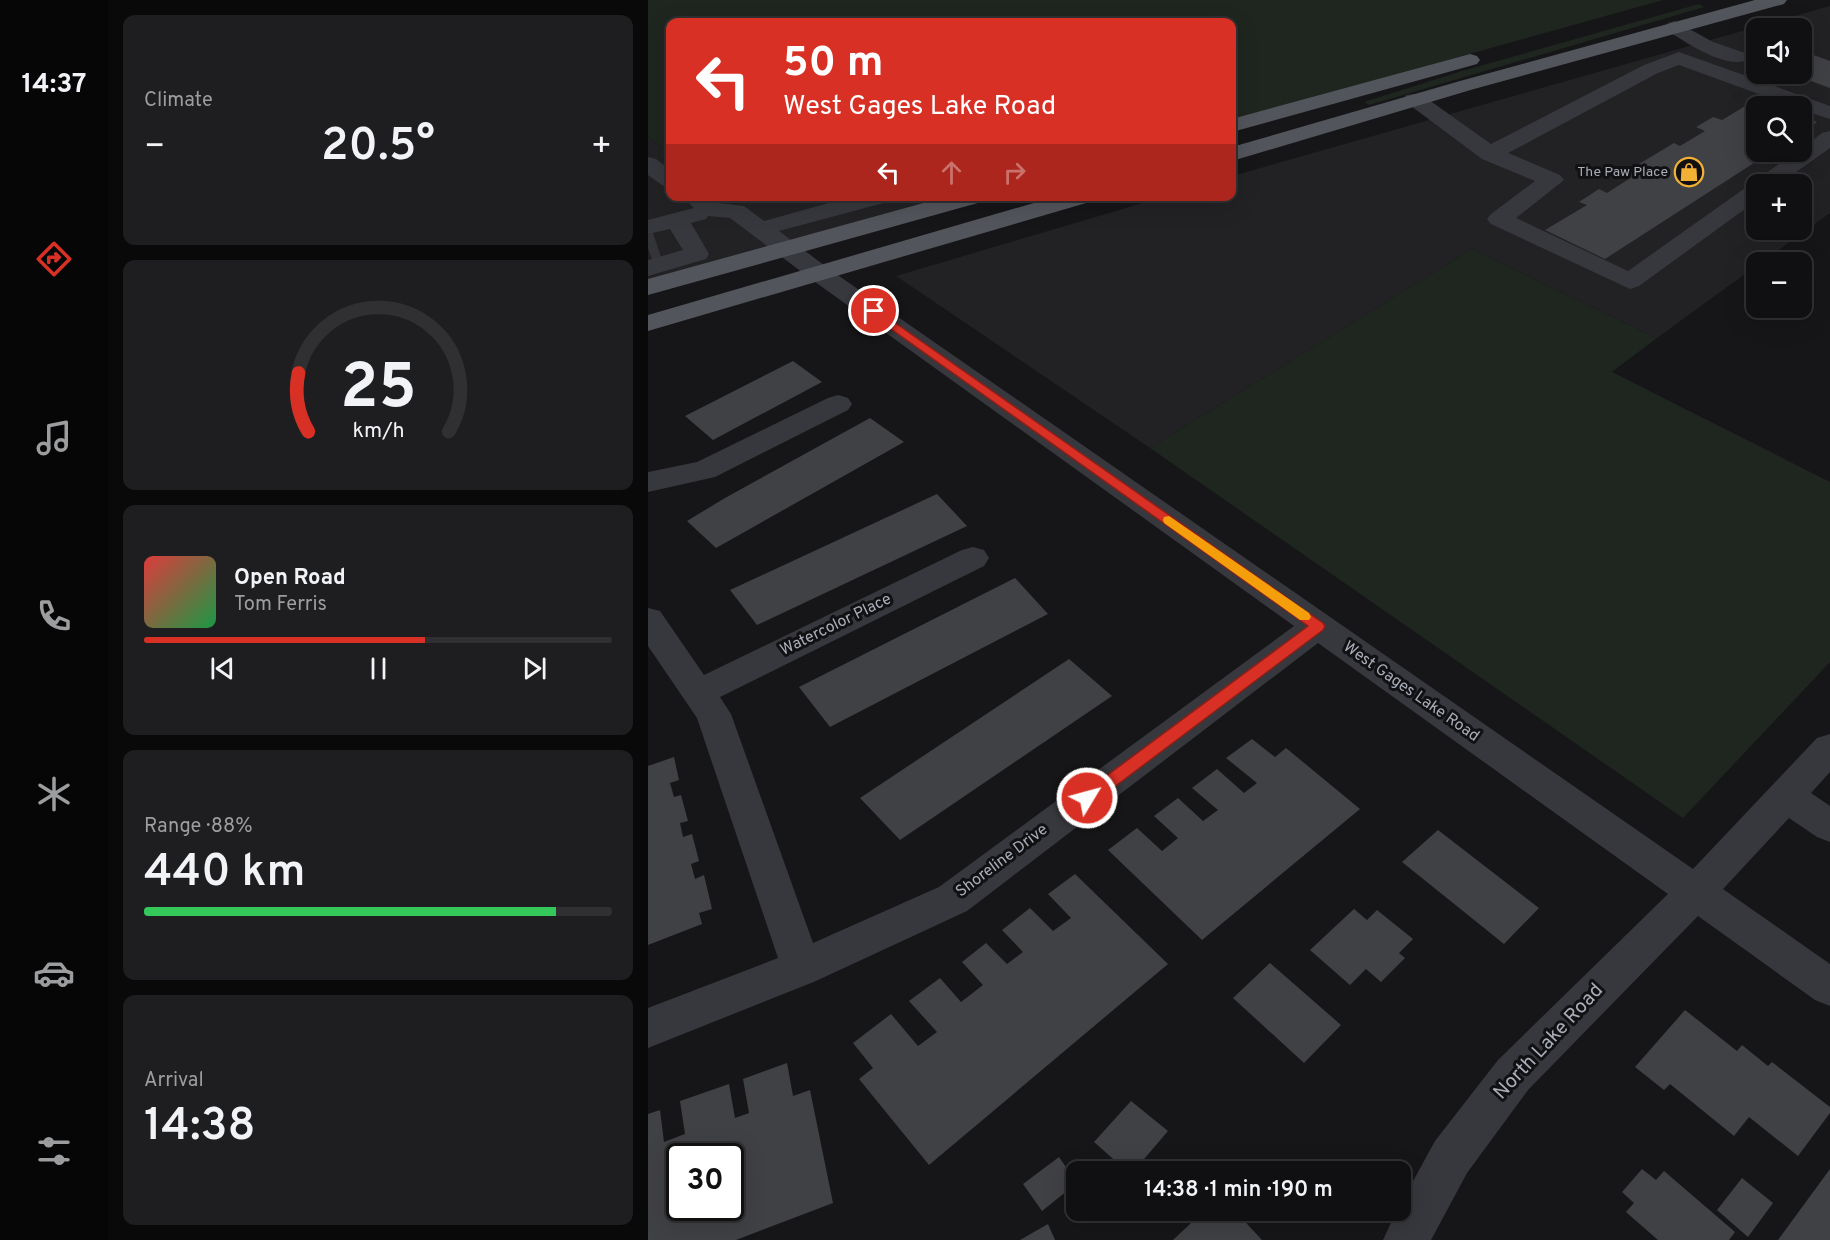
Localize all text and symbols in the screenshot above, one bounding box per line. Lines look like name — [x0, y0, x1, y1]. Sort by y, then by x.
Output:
map controls — [1746, 18, 1812, 318]
button: sound — [1746, 18, 1812, 84]
text: 50 m — [783, 38, 884, 91]
icon: left — [684, 42, 762, 120]
text: 14:37 — [22, 68, 86, 102]
text: Climate — [144, 88, 213, 114]
text: West Gages Lake Road — [783, 90, 1056, 124]
button: search — [1746, 96, 1812, 162]
text: 20.5° — [321, 119, 435, 176]
text: − — [144, 127, 165, 169]
text: + — [591, 127, 612, 169]
icon: left — [872, 156, 905, 189]
icon: ahead — [935, 156, 968, 189]
icon: right — [998, 156, 1031, 189]
shop icon: The Paw Place — [1673, 156, 1705, 188]
place label: The Paw Place — [1577, 164, 1668, 181]
button: + — [1746, 174, 1812, 240]
icon: directions — [33, 238, 75, 280]
button: − — [1746, 252, 1812, 318]
pin — [848, 285, 899, 336]
icon: arrive — [857, 294, 890, 327]
text: 25 — [340, 351, 416, 430]
icon: music — [33, 417, 75, 459]
text: km/h — [352, 418, 404, 445]
text: Open Road — [234, 565, 346, 592]
street label: Watercolor Place — [777, 589, 895, 661]
text: Tom Ferris — [234, 592, 327, 618]
icon: phone — [33, 595, 75, 637]
street label: West Gages Lake Road — [1339, 637, 1483, 747]
icon: previous — [206, 652, 239, 685]
icon: pause — [362, 652, 395, 685]
icon: next — [518, 652, 551, 685]
position arrow — [1055, 766, 1119, 830]
icon: climate — [33, 773, 75, 815]
text: Range · 88% — [144, 814, 253, 840]
street label: Shoreline Drive — [952, 820, 1052, 902]
text: 440 km — [144, 845, 305, 902]
icon: car — [33, 952, 75, 994]
street label: North Lake Road — [1488, 978, 1610, 1106]
text: Arrival — [144, 1068, 204, 1094]
text: 14:38 — [144, 1099, 256, 1156]
icon: filters — [33, 1130, 75, 1172]
speed limit sign: 30 — [666, 1143, 744, 1221]
text: 14:38 · 1 min · 190 m — [1144, 1177, 1333, 1204]

